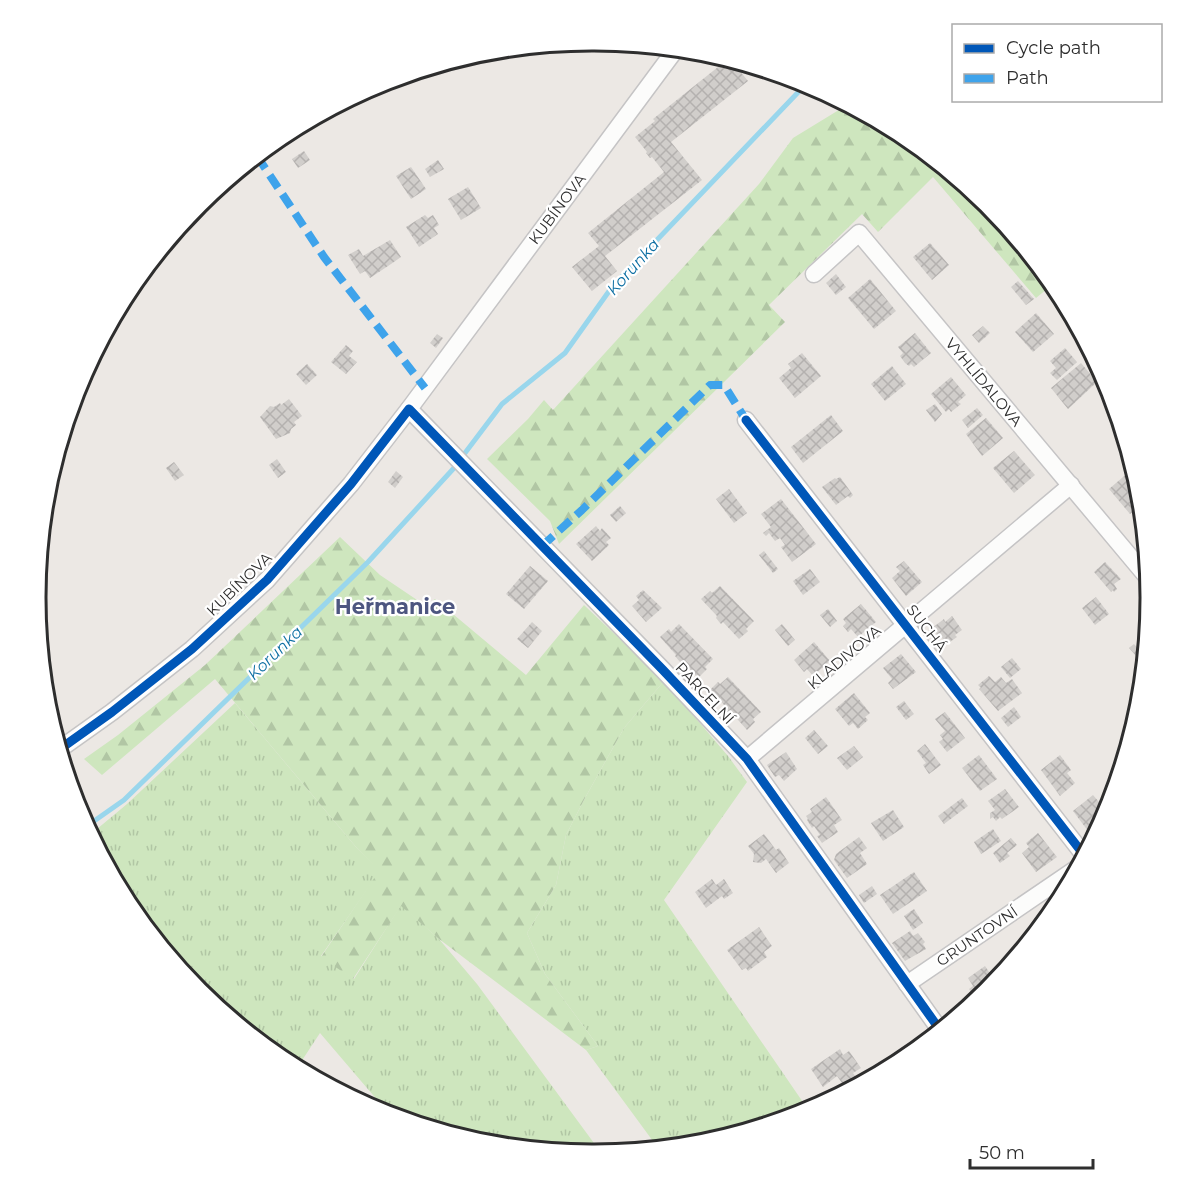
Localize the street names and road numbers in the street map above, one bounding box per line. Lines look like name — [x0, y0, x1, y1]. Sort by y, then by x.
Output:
street label: KUBÍNOVA — [524, 170, 590, 248]
street label: VYHLÍDALOVA — [941, 334, 1027, 430]
street label: KUBÍNOVA — [202, 548, 276, 620]
street label: SUCHÁ — [903, 601, 951, 656]
street label: KLADIVOVA — [803, 621, 885, 693]
street label: PARCELNÍ — [671, 658, 739, 728]
street label: GRUNTOVNÍ — [933, 902, 1022, 970]

